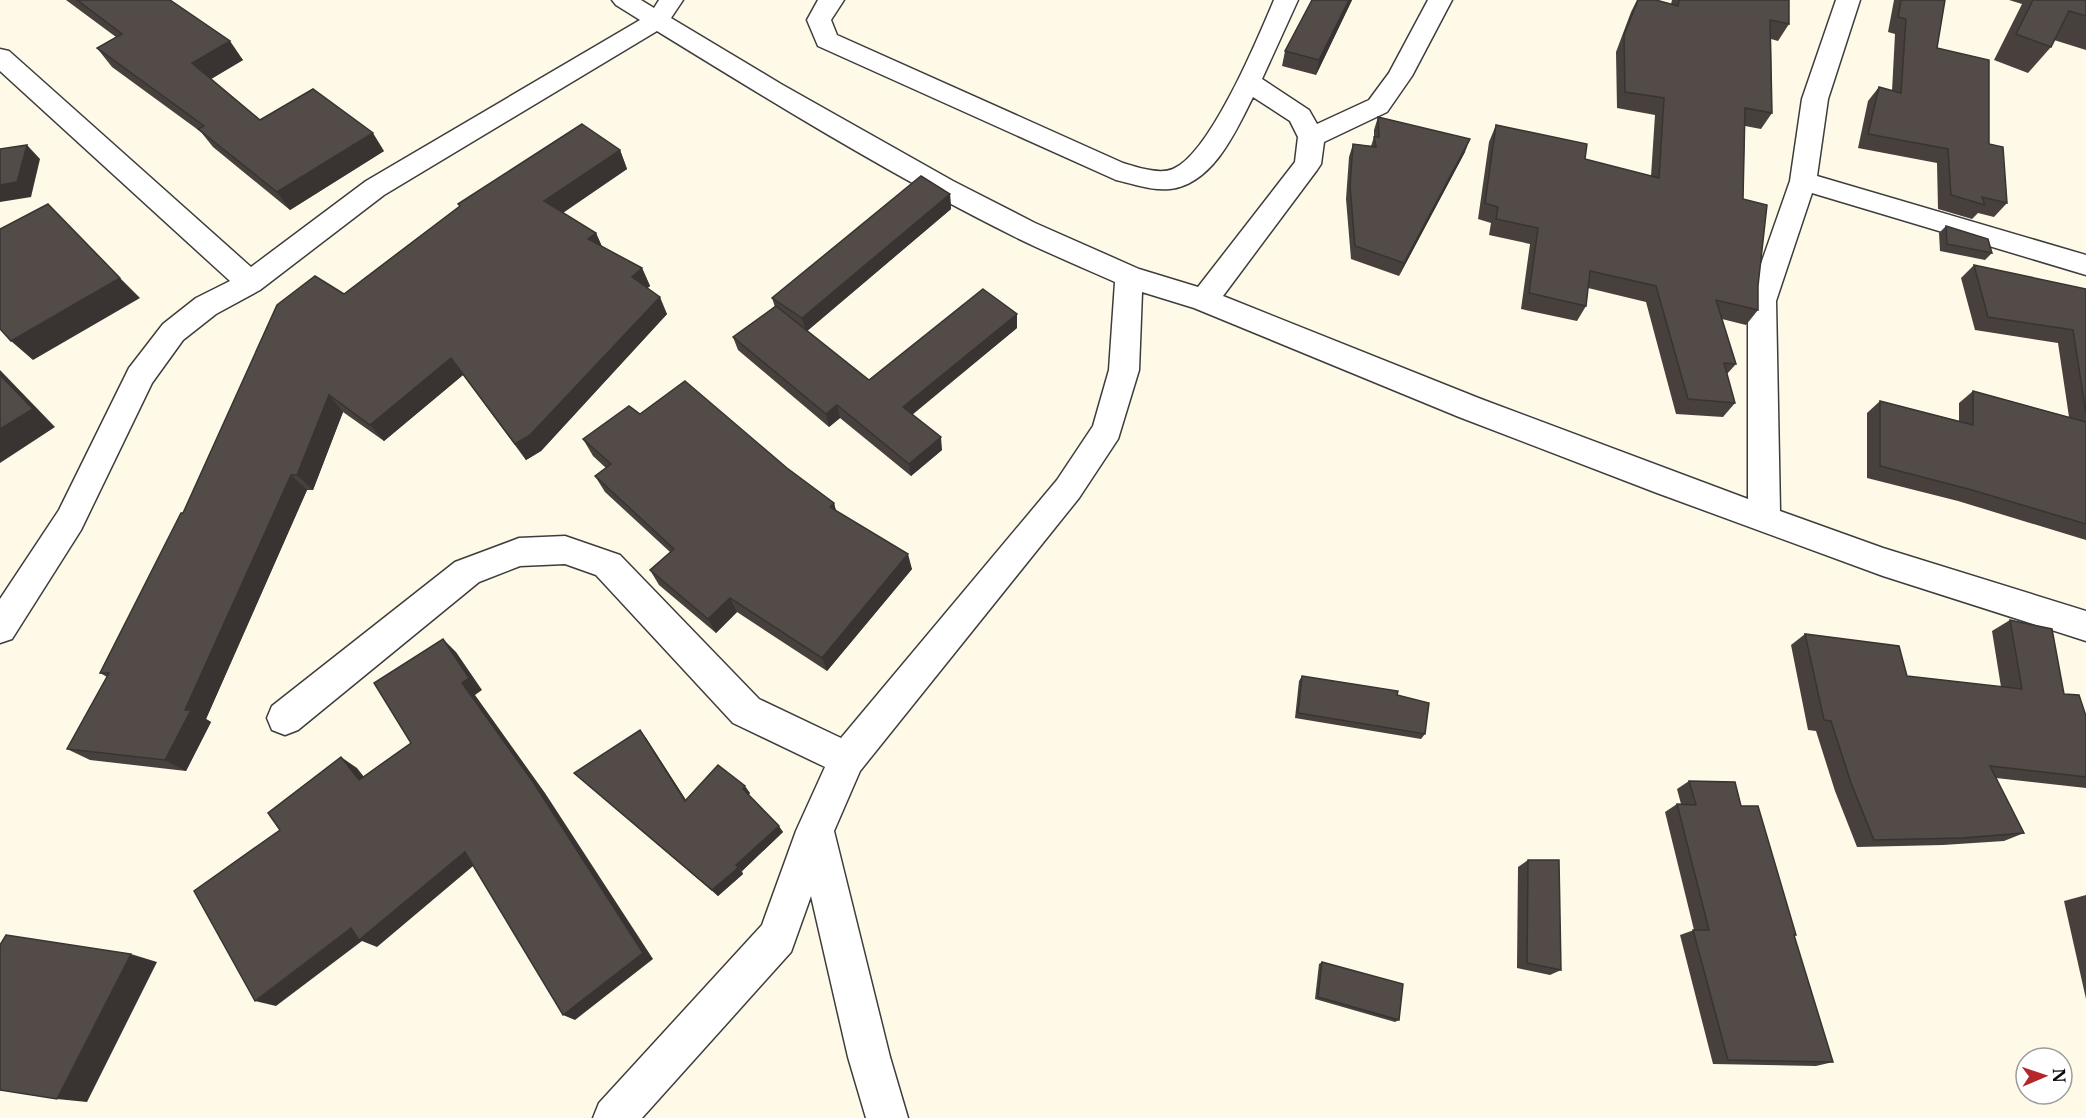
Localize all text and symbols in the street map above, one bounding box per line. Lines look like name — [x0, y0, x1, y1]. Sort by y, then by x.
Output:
north arrow — [2014, 1046, 2074, 1106]
text: N — [2049, 1068, 2069, 1083]

